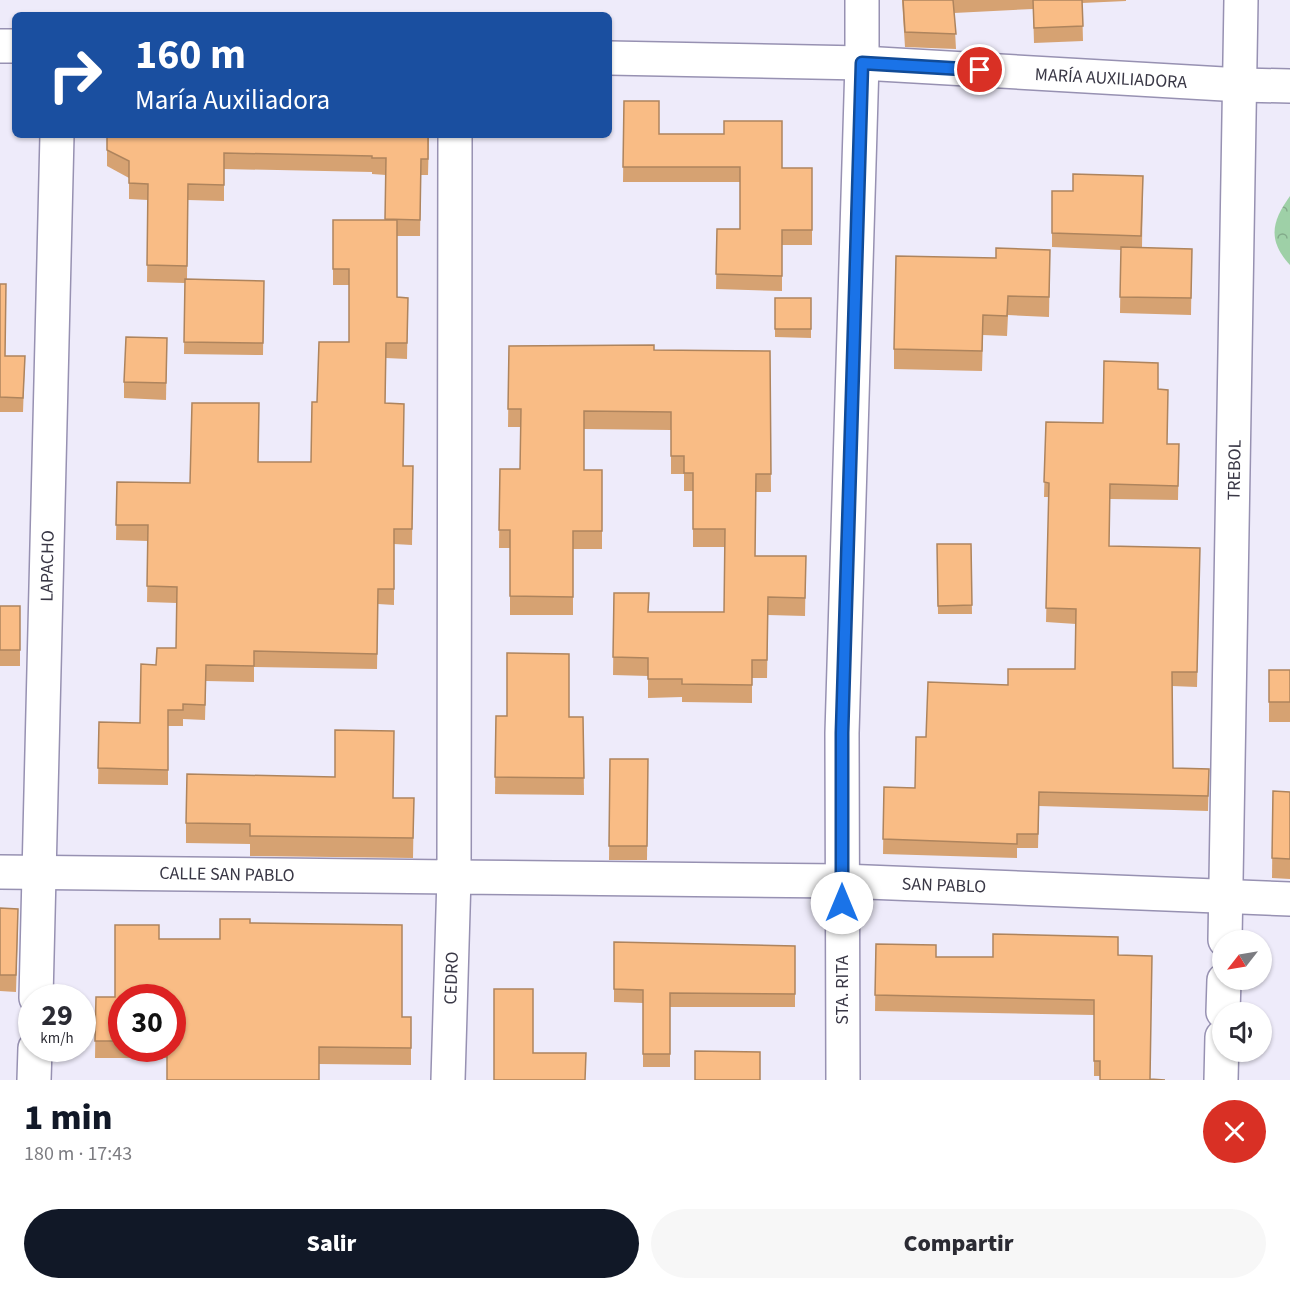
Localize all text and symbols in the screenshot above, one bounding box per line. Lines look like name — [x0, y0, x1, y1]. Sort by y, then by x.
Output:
text: 160 m — [135, 25, 246, 85]
icon: right — [36, 36, 114, 114]
pin — [954, 44, 1005, 95]
icon: arrive — [963, 53, 996, 86]
street label: MARÍA AUXILIADORA — [1034, 62, 1188, 95]
text: María Auxiliadora — [135, 81, 330, 120]
street label: TREBOL — [1221, 439, 1248, 501]
street label: LAPACHO — [34, 530, 61, 602]
street label: CALLE SAN PABLO — [159, 861, 295, 888]
position arrow — [810, 871, 874, 935]
street label: SAN PABLO — [901, 872, 987, 899]
north arrow — [1212, 930, 1272, 990]
map controls — [1212, 930, 1272, 1062]
street label: CEDRO — [438, 951, 465, 1005]
street label: STA. RITA — [830, 955, 855, 1025]
speed limit sign: 30 — [108, 984, 186, 1062]
text: 29 — [41, 994, 73, 1037]
button: sound — [1212, 1002, 1272, 1062]
text: km/h — [40, 1028, 74, 1049]
text: 1 min — [24, 1092, 112, 1143]
button: close — [1203, 1100, 1266, 1163]
text: 180 m · 17:43 — [24, 1140, 132, 1168]
button: Salir — [24, 1209, 639, 1278]
button: Compartir — [651, 1209, 1266, 1278]

